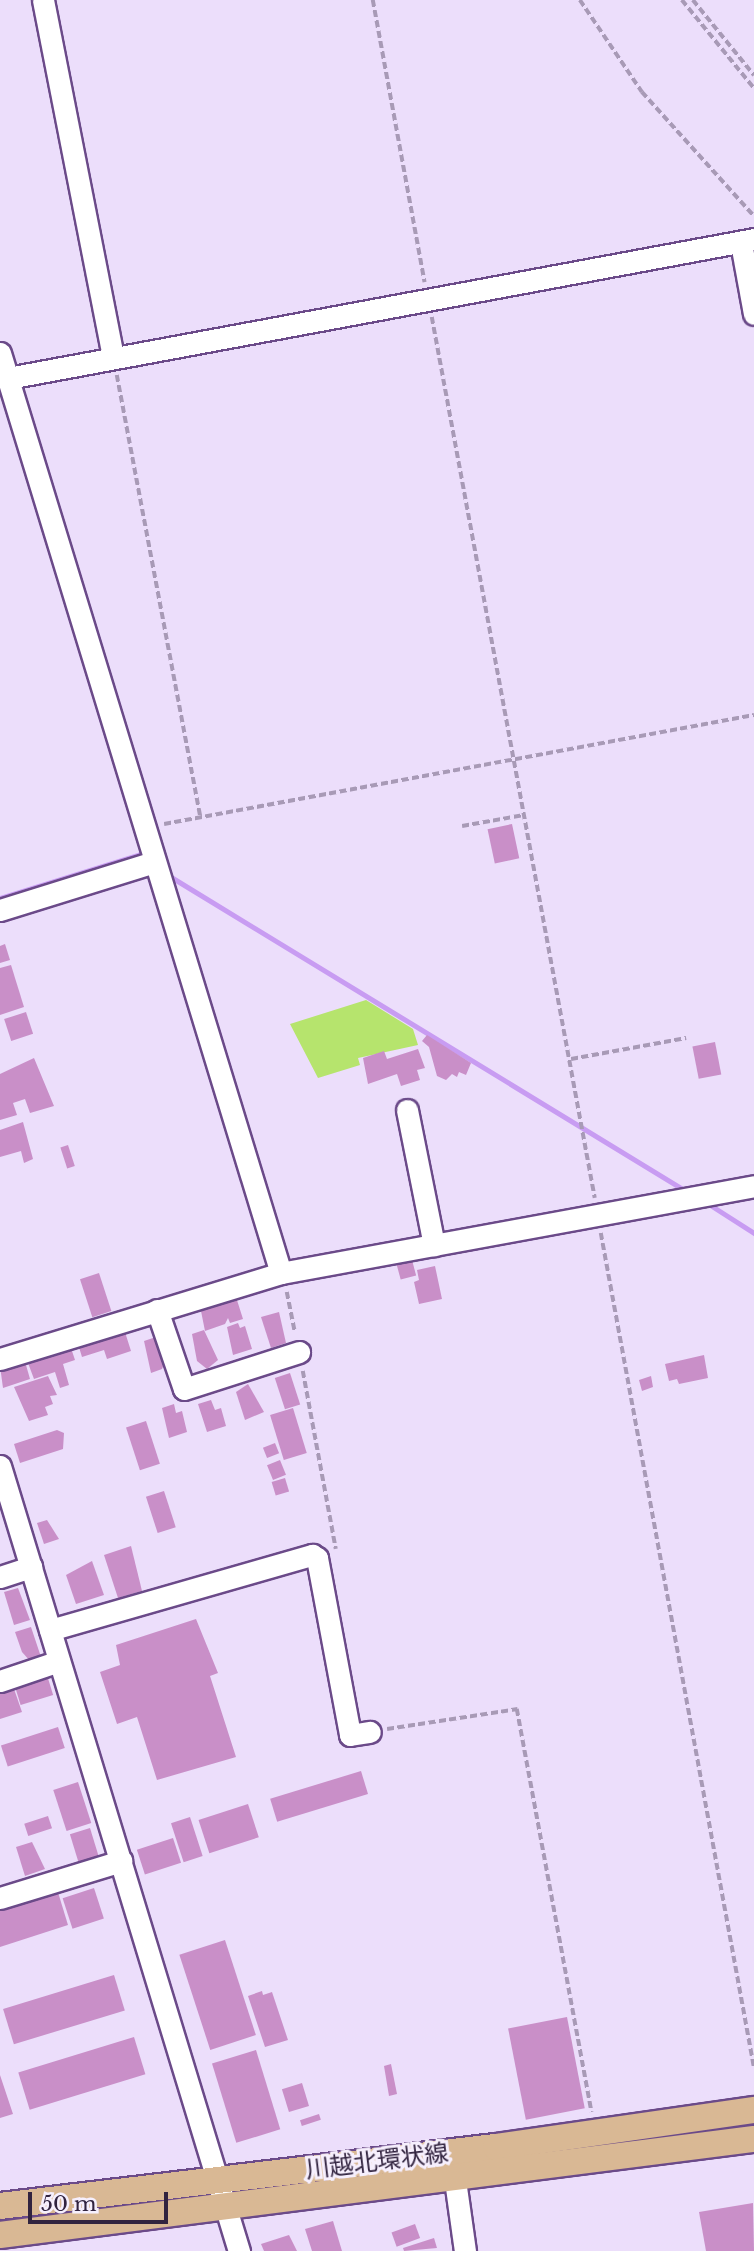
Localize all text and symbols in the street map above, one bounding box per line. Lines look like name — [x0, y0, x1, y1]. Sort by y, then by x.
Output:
street label: 川越北環状線 — [304, 2138, 450, 2184]
scale bar — [32, 2178, 172, 2222]
text: 50 m — [41, 2191, 96, 2217]

